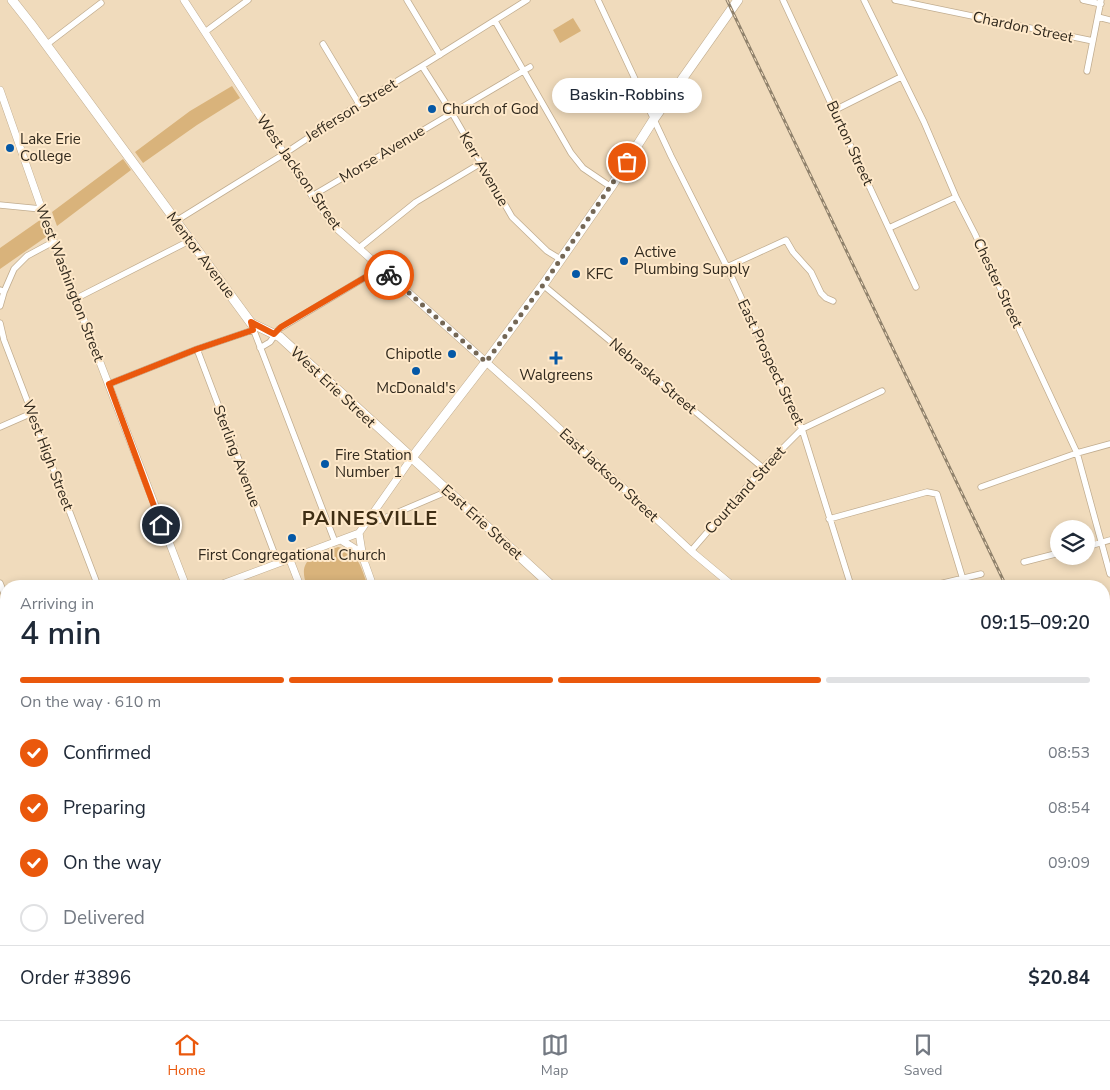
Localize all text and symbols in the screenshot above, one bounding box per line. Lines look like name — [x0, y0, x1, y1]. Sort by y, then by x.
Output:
street label: Chardon Street — [971, 7, 1076, 48]
street label: Jefferson Street — [301, 73, 401, 147]
callout: Baskin-Robbins — [552, 77, 702, 112]
text: Baskin-Robbins — [570, 84, 684, 106]
street label: Burton Street — [822, 97, 879, 189]
place label: Church of God — [442, 99, 539, 119]
marker: Church of God — [426, 103, 438, 115]
street label: West Jackson Street — [252, 111, 347, 234]
street label: Morse Avenue — [335, 121, 429, 187]
street label: Kerr Avenue — [455, 128, 513, 210]
place label: Lake Erie College — [20, 129, 81, 166]
pin — [606, 141, 648, 183]
marker: Lake Erie College — [4, 142, 16, 154]
icon: bag — [613, 148, 641, 176]
street label: West Washington Street — [31, 202, 109, 365]
street label: Mentor Avenue — [162, 208, 240, 302]
street label: Chester Street — [968, 235, 1028, 332]
place label: Active Plumbing Supply — [634, 242, 750, 279]
courier — [364, 250, 414, 300]
marker: Active Plumbing Supply — [618, 255, 630, 267]
icon: bike — [375, 261, 403, 289]
place label: KFC — [586, 264, 613, 284]
marker: KFC — [570, 268, 582, 280]
street label: East Prospect Street — [733, 296, 809, 429]
street label: Nebraska Street — [605, 333, 702, 419]
street label: West Erie Street — [286, 342, 381, 432]
place label: Chipotle — [385, 344, 442, 364]
marker: Chipotle — [446, 348, 458, 360]
marker: Walgreens — [550, 352, 562, 364]
marker: McDonald's — [410, 365, 422, 377]
place label: Walgreens — [519, 365, 593, 385]
place label: McDonald's — [376, 378, 456, 398]
street label: West High Street — [18, 397, 79, 514]
street label: Sterling Avenue — [208, 402, 266, 510]
street label: East Jackson Street — [555, 424, 663, 527]
street label: Courtland Street — [700, 441, 790, 538]
place label: Fire Station Number 1 — [335, 445, 412, 482]
marker: Fire Station Number 1 — [319, 458, 331, 470]
street label: East Erie Street — [437, 480, 528, 564]
pin — [140, 504, 182, 546]
district label: PAINESVILLE — [302, 505, 438, 532]
icon: home — [147, 511, 175, 539]
map controls — [1050, 520, 1095, 565]
button: layers — [1050, 520, 1095, 565]
marker: First Congregational Church — [286, 532, 298, 544]
place label: First Congregational Church — [198, 545, 386, 565]
text: Arriving in — [20, 593, 94, 615]
text: 09:15–09:20 — [980, 610, 1090, 636]
text: 4 min — [20, 612, 102, 655]
text: On the way · 610 m — [20, 691, 161, 713]
icon: check — [20, 739, 48, 767]
text: Confirmed — [63, 740, 151, 766]
text: 08:53 — [1048, 742, 1090, 764]
icon: check — [20, 794, 48, 822]
text: Preparing — [63, 795, 146, 821]
text: 08:54 — [1048, 797, 1090, 819]
icon: check — [20, 849, 48, 877]
text: On the way — [63, 850, 161, 876]
text: 09:09 — [1048, 852, 1090, 874]
text: Delivered — [63, 905, 145, 931]
text: Order #3896 — [20, 965, 131, 991]
text: $20.84 — [1028, 965, 1090, 991]
tab: Home — [168, 1031, 205, 1080]
tab: Map — [541, 1031, 569, 1080]
tab: Saved — [904, 1031, 942, 1080]

